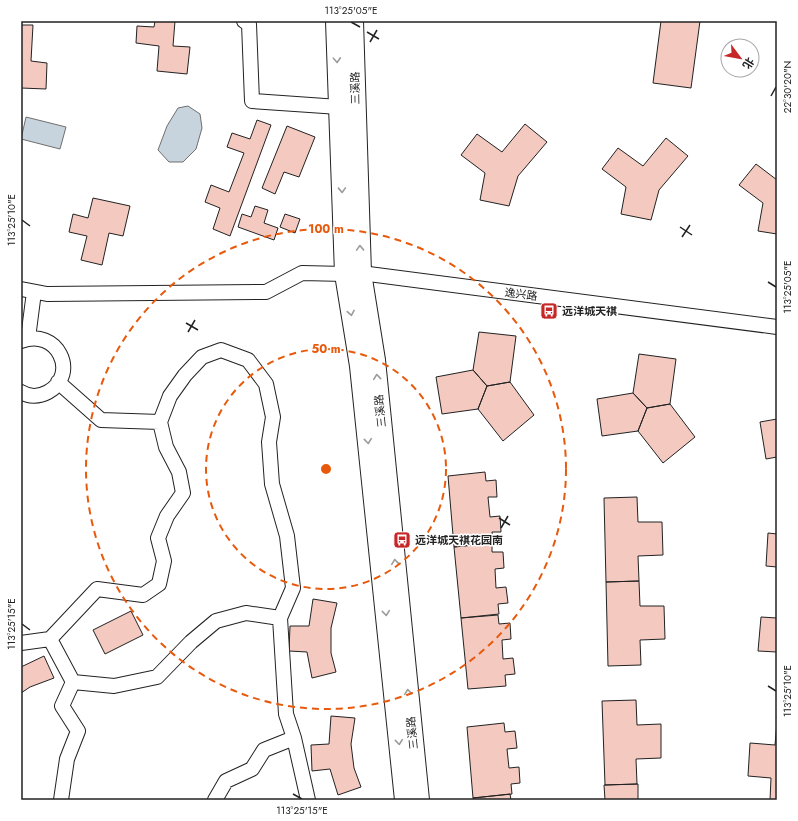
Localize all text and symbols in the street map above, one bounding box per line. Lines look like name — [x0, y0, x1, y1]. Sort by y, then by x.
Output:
text: 113°25'05"E — [324, 3, 378, 18]
north arrow — [720, 38, 760, 78]
text: 北 — [739, 54, 758, 72]
one-way arrow — [333, 57, 342, 63]
text: 22°30'20"N — [780, 61, 795, 113]
street label: 三溪路 — [347, 71, 363, 105]
one-way arrow — [338, 187, 346, 193]
text: 113°25'10"E — [4, 194, 19, 246]
text: 100 m — [308, 220, 344, 238]
one-way arrow — [356, 245, 364, 251]
text: 113°25'05"E — [780, 260, 795, 314]
street label: 逸兴路 — [504, 284, 538, 304]
bus stop icon: 远洋城天祺 — [539, 301, 559, 321]
place label: 远洋城天祺 — [562, 303, 617, 319]
one-way arrow — [347, 309, 355, 316]
text: 50 m — [311, 340, 341, 358]
one-way arrow — [372, 374, 381, 380]
street label: 三溪路 — [370, 394, 390, 428]
one-way arrow — [363, 438, 372, 444]
centre of rings — [319, 462, 333, 476]
bus stop icon: 远洋城天祺花园南 — [392, 530, 412, 550]
place label: 远洋城天祺花园南 — [415, 532, 503, 548]
one-way arrow — [391, 559, 400, 565]
text: 113°25'15"E — [4, 598, 19, 650]
one-way arrow — [381, 609, 390, 616]
text: 113°25'10"E — [780, 665, 795, 717]
one-way arrow — [404, 689, 413, 695]
street label: 三溪路 — [402, 716, 422, 750]
one-way arrow — [394, 739, 403, 745]
text: 113°25'15"E — [276, 803, 328, 818]

